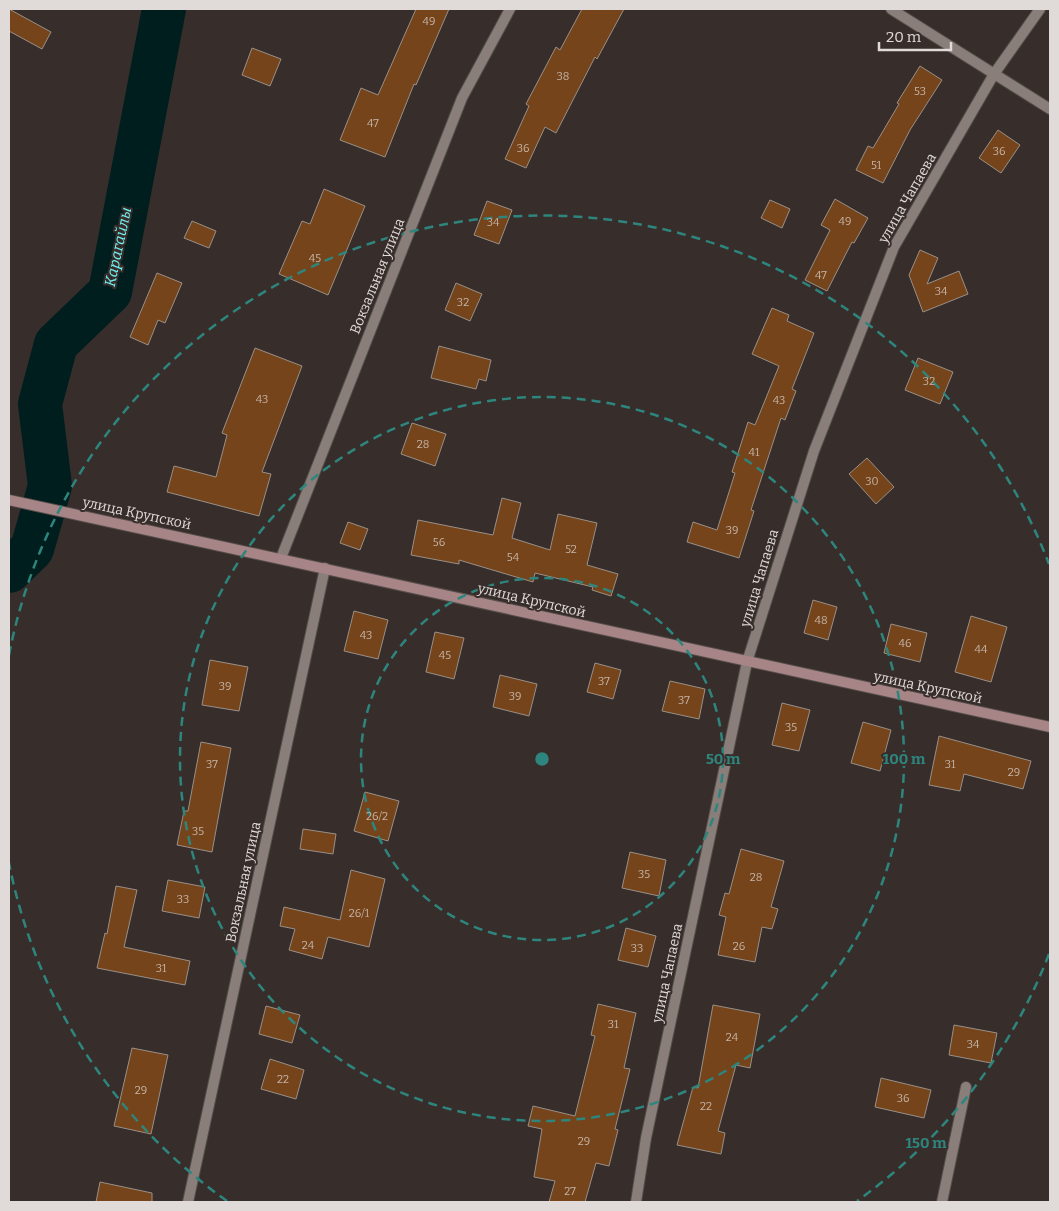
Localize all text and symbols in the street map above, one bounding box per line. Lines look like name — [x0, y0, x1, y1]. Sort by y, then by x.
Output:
house number: 49 — [423, 15, 435, 28]
scale bar — [879, 20, 952, 52]
text: 20 m — [886, 28, 922, 46]
house number: 38 — [557, 70, 569, 83]
house number: 53 — [914, 85, 926, 98]
house number: 47 — [367, 117, 379, 130]
house number: 36 — [517, 142, 529, 155]
house number: 36 — [993, 145, 1005, 158]
street label: улица Чапаева — [874, 150, 940, 247]
house number: 51 — [871, 159, 882, 172]
water label: Карагайлы — [101, 206, 135, 288]
house number: 49 — [839, 215, 851, 228]
street label: Вокзальная улица — [346, 216, 409, 337]
house number: 34 — [487, 216, 500, 229]
house number: 45 — [309, 252, 321, 265]
house number: 47 — [815, 269, 827, 282]
house number: 34 — [935, 285, 948, 298]
house number: 32 — [457, 296, 469, 309]
house number: 32 — [923, 375, 935, 388]
house number: 43 — [256, 393, 268, 406]
house number: 43 — [773, 394, 785, 407]
house number: 28 — [417, 438, 429, 451]
house number: 41 — [749, 446, 760, 459]
house number: 30 — [865, 475, 879, 488]
street label: улица Крупской — [80, 493, 193, 533]
house number: 39 — [726, 524, 738, 537]
street label: улица Чапаева — [736, 527, 783, 630]
house number: 56 — [433, 536, 445, 549]
house number: 52 — [565, 543, 577, 556]
house number: 54 — [507, 551, 520, 564]
street label: улица Крупской — [475, 580, 588, 621]
house number: 48 — [814, 614, 828, 627]
house number: 43 — [360, 629, 372, 642]
house number: 46 — [899, 637, 911, 650]
house number: 44 — [975, 643, 988, 656]
house number: 45 — [439, 649, 451, 662]
street label: улица Крупской — [871, 667, 984, 707]
house number: 37 — [598, 675, 610, 688]
house number: 39 — [219, 680, 231, 693]
house number: 39 — [509, 690, 521, 703]
house number: 37 — [678, 694, 690, 707]
house number: 35 — [785, 721, 797, 734]
centre of rings — [533, 750, 551, 768]
text: 50 m — [706, 750, 741, 768]
text: 100 m — [883, 750, 926, 768]
house number: 37 — [206, 758, 218, 771]
house number: 31 — [945, 758, 956, 771]
house number: 29 — [1008, 766, 1020, 779]
house number: 26/2 — [366, 810, 388, 823]
street label: Вокзальная улица — [222, 820, 265, 944]
house number: 35 — [192, 825, 204, 838]
house number: 35 — [638, 868, 650, 881]
house number: 28 — [750, 871, 762, 884]
house number: 33 — [177, 893, 189, 906]
house number: 26/1 — [349, 907, 370, 920]
street label: улица Чапаева — [648, 921, 686, 1025]
house number: 24 — [302, 939, 315, 952]
house number: 26 — [733, 940, 745, 953]
house number: 33 — [631, 942, 643, 955]
house number: 31 — [156, 962, 167, 975]
house number: 31 — [608, 1018, 619, 1031]
house number: 24 — [726, 1031, 739, 1044]
house number: 34 — [967, 1038, 980, 1051]
house number: 22 — [277, 1073, 289, 1086]
house number: 29 — [135, 1084, 147, 1097]
house number: 36 — [897, 1092, 909, 1105]
house number: 22 — [700, 1100, 712, 1113]
text: 150 m — [905, 1134, 947, 1152]
house number: 29 — [578, 1135, 590, 1148]
house number: 27 — [564, 1185, 576, 1198]

